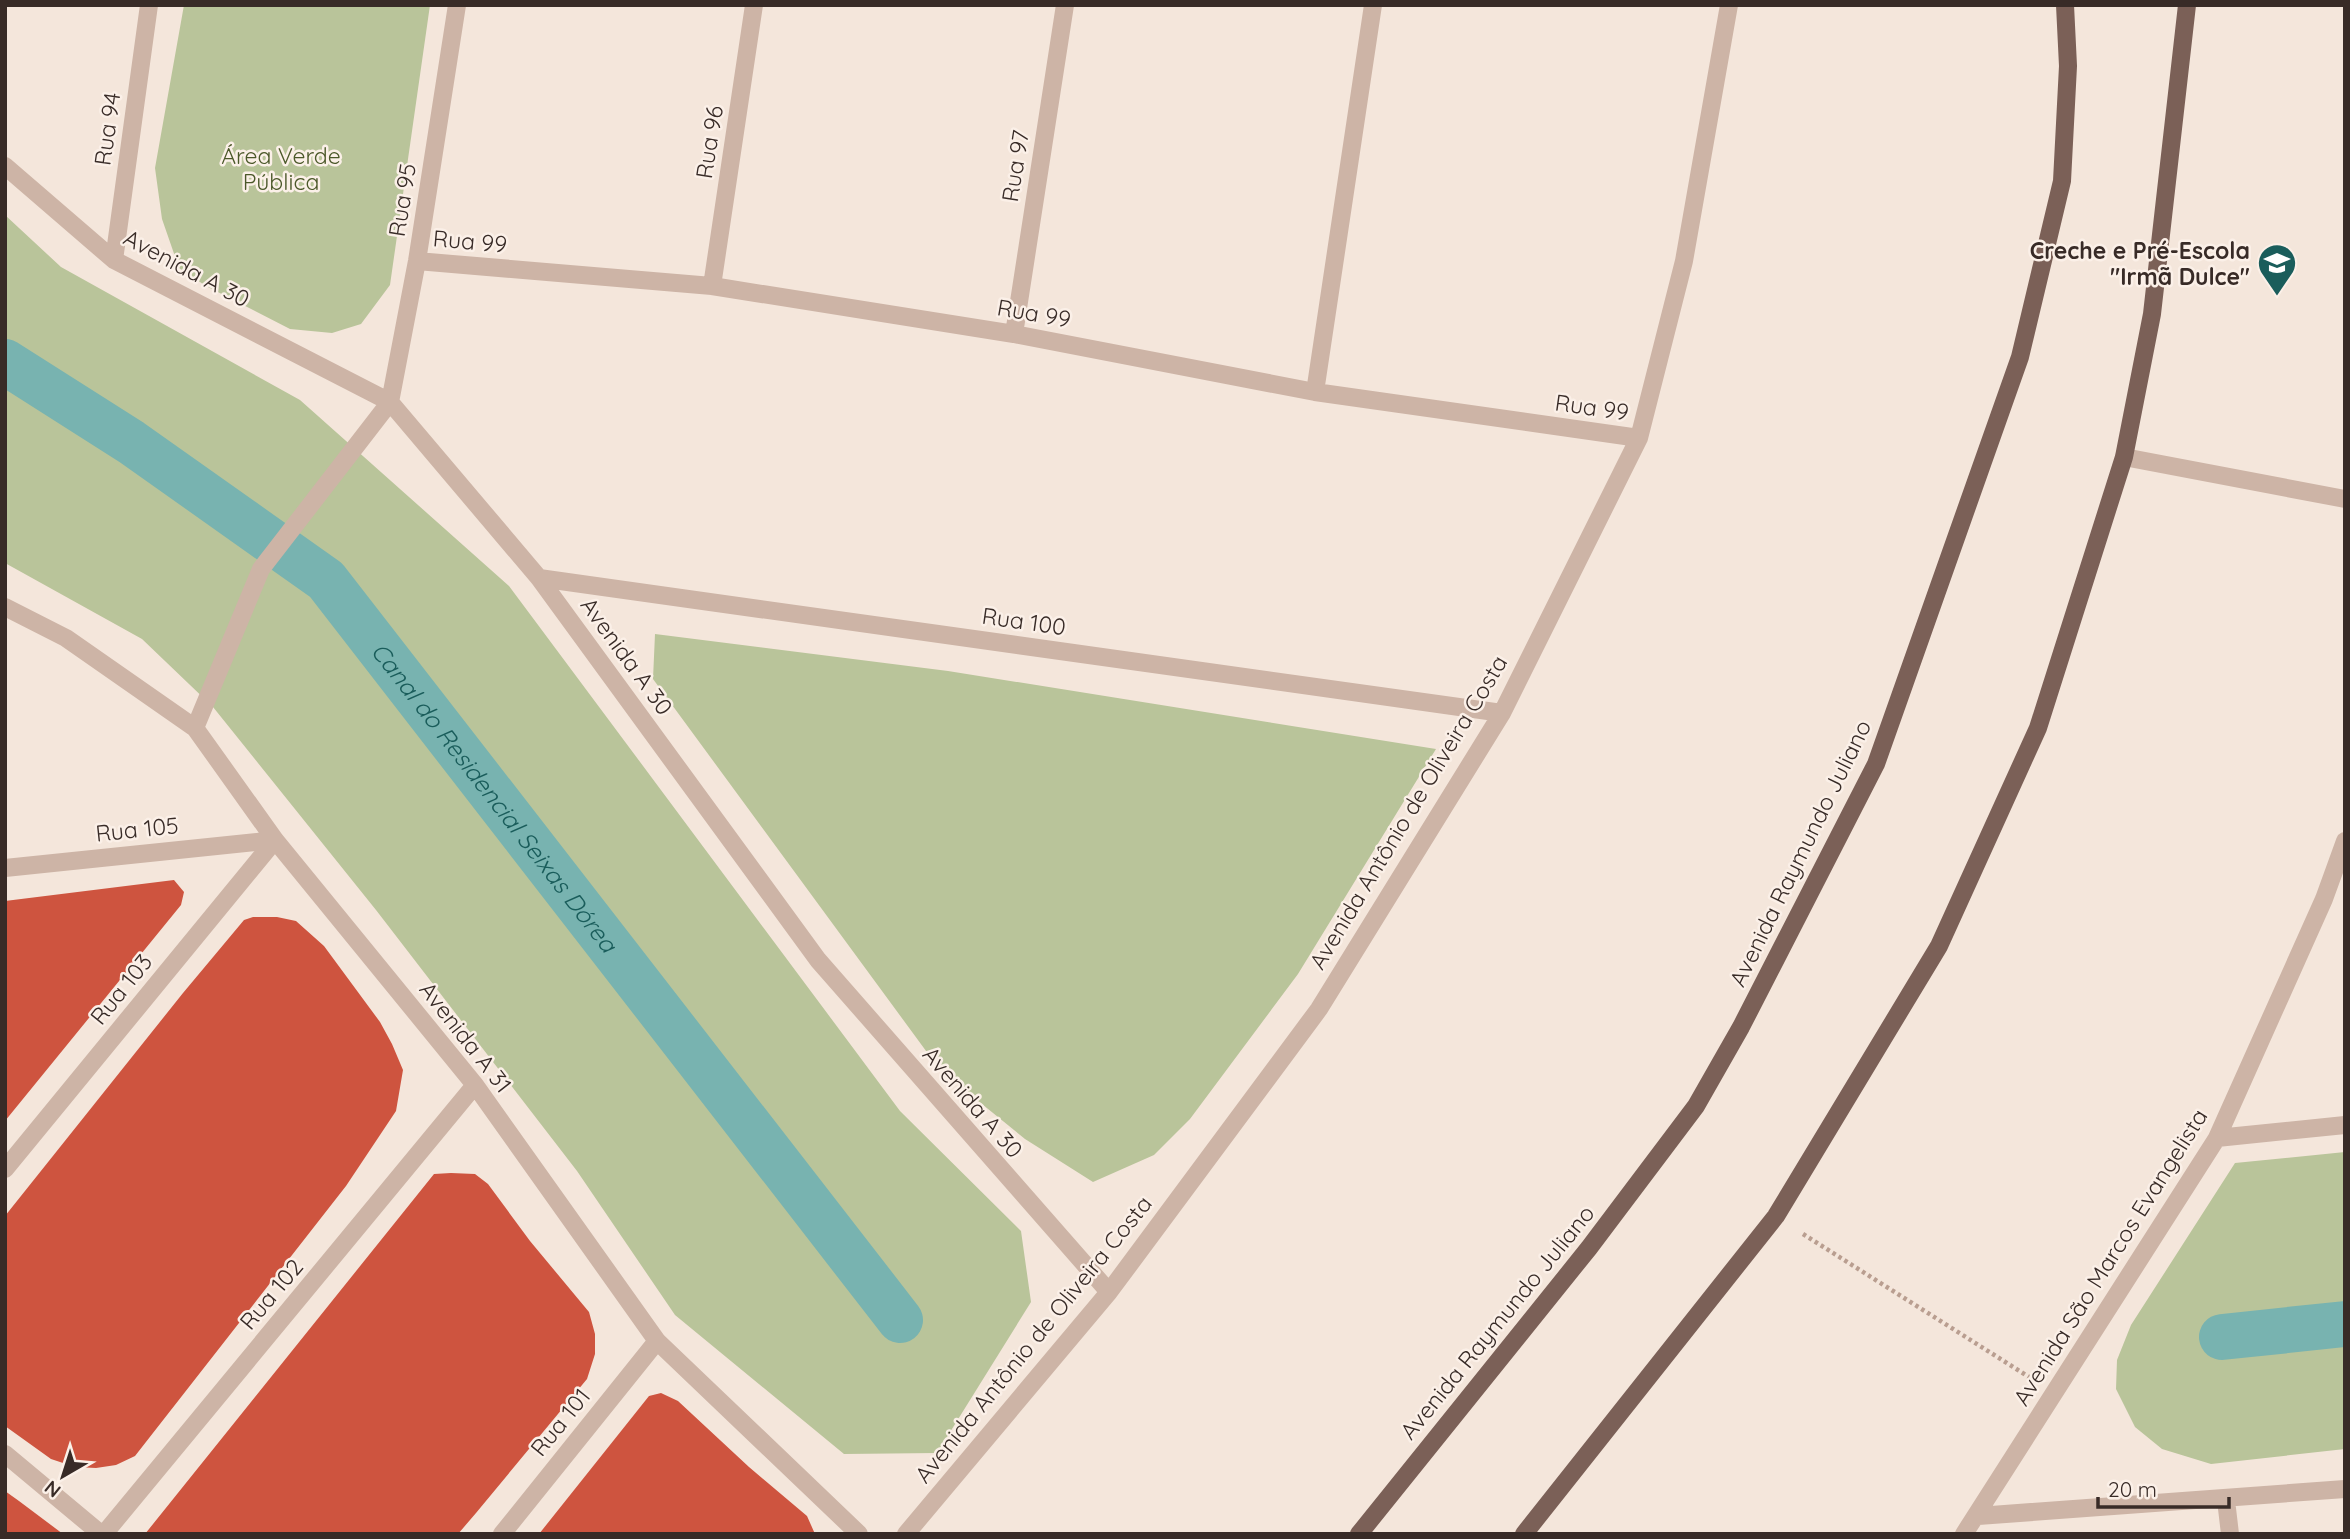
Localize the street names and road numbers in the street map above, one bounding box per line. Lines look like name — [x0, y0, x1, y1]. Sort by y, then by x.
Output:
street label: Rua 94 — [88, 91, 126, 167]
street label: Rua 96 — [689, 103, 729, 181]
street label: Rua 97 — [995, 128, 1035, 204]
street label: Rua 95 — [382, 161, 422, 239]
street label: Avenida A 30 — [119, 223, 255, 313]
street label: Rua 99 — [432, 223, 508, 259]
street label: Rua 99 — [995, 292, 1073, 334]
street label: Rua 99 — [1553, 387, 1631, 427]
street label: Avenida A 30 — [575, 591, 679, 721]
street label: Rua 100 — [980, 601, 1068, 641]
street label: Avenida Antônio de Oliveira Costa — [1303, 650, 1513, 974]
street label: Avenida Raymundo Juliano — [1723, 715, 1877, 991]
street label: Rua 105 — [94, 810, 180, 848]
street label: Rua 103 — [84, 948, 158, 1030]
street label: Avenida A 31 — [414, 976, 518, 1098]
street label: Avenida A 30 — [917, 1040, 1029, 1164]
street label: Avenida São Marcos Evangelista — [2006, 1103, 2214, 1411]
street label: Avenida Antônio de Oliveira Costa — [908, 1190, 1158, 1488]
street label: Avenida Raymundo Juliano — [1393, 1199, 1601, 1445]
street label: Rua 102 — [233, 1253, 309, 1335]
street label: Rua 101 — [524, 1382, 596, 1462]

